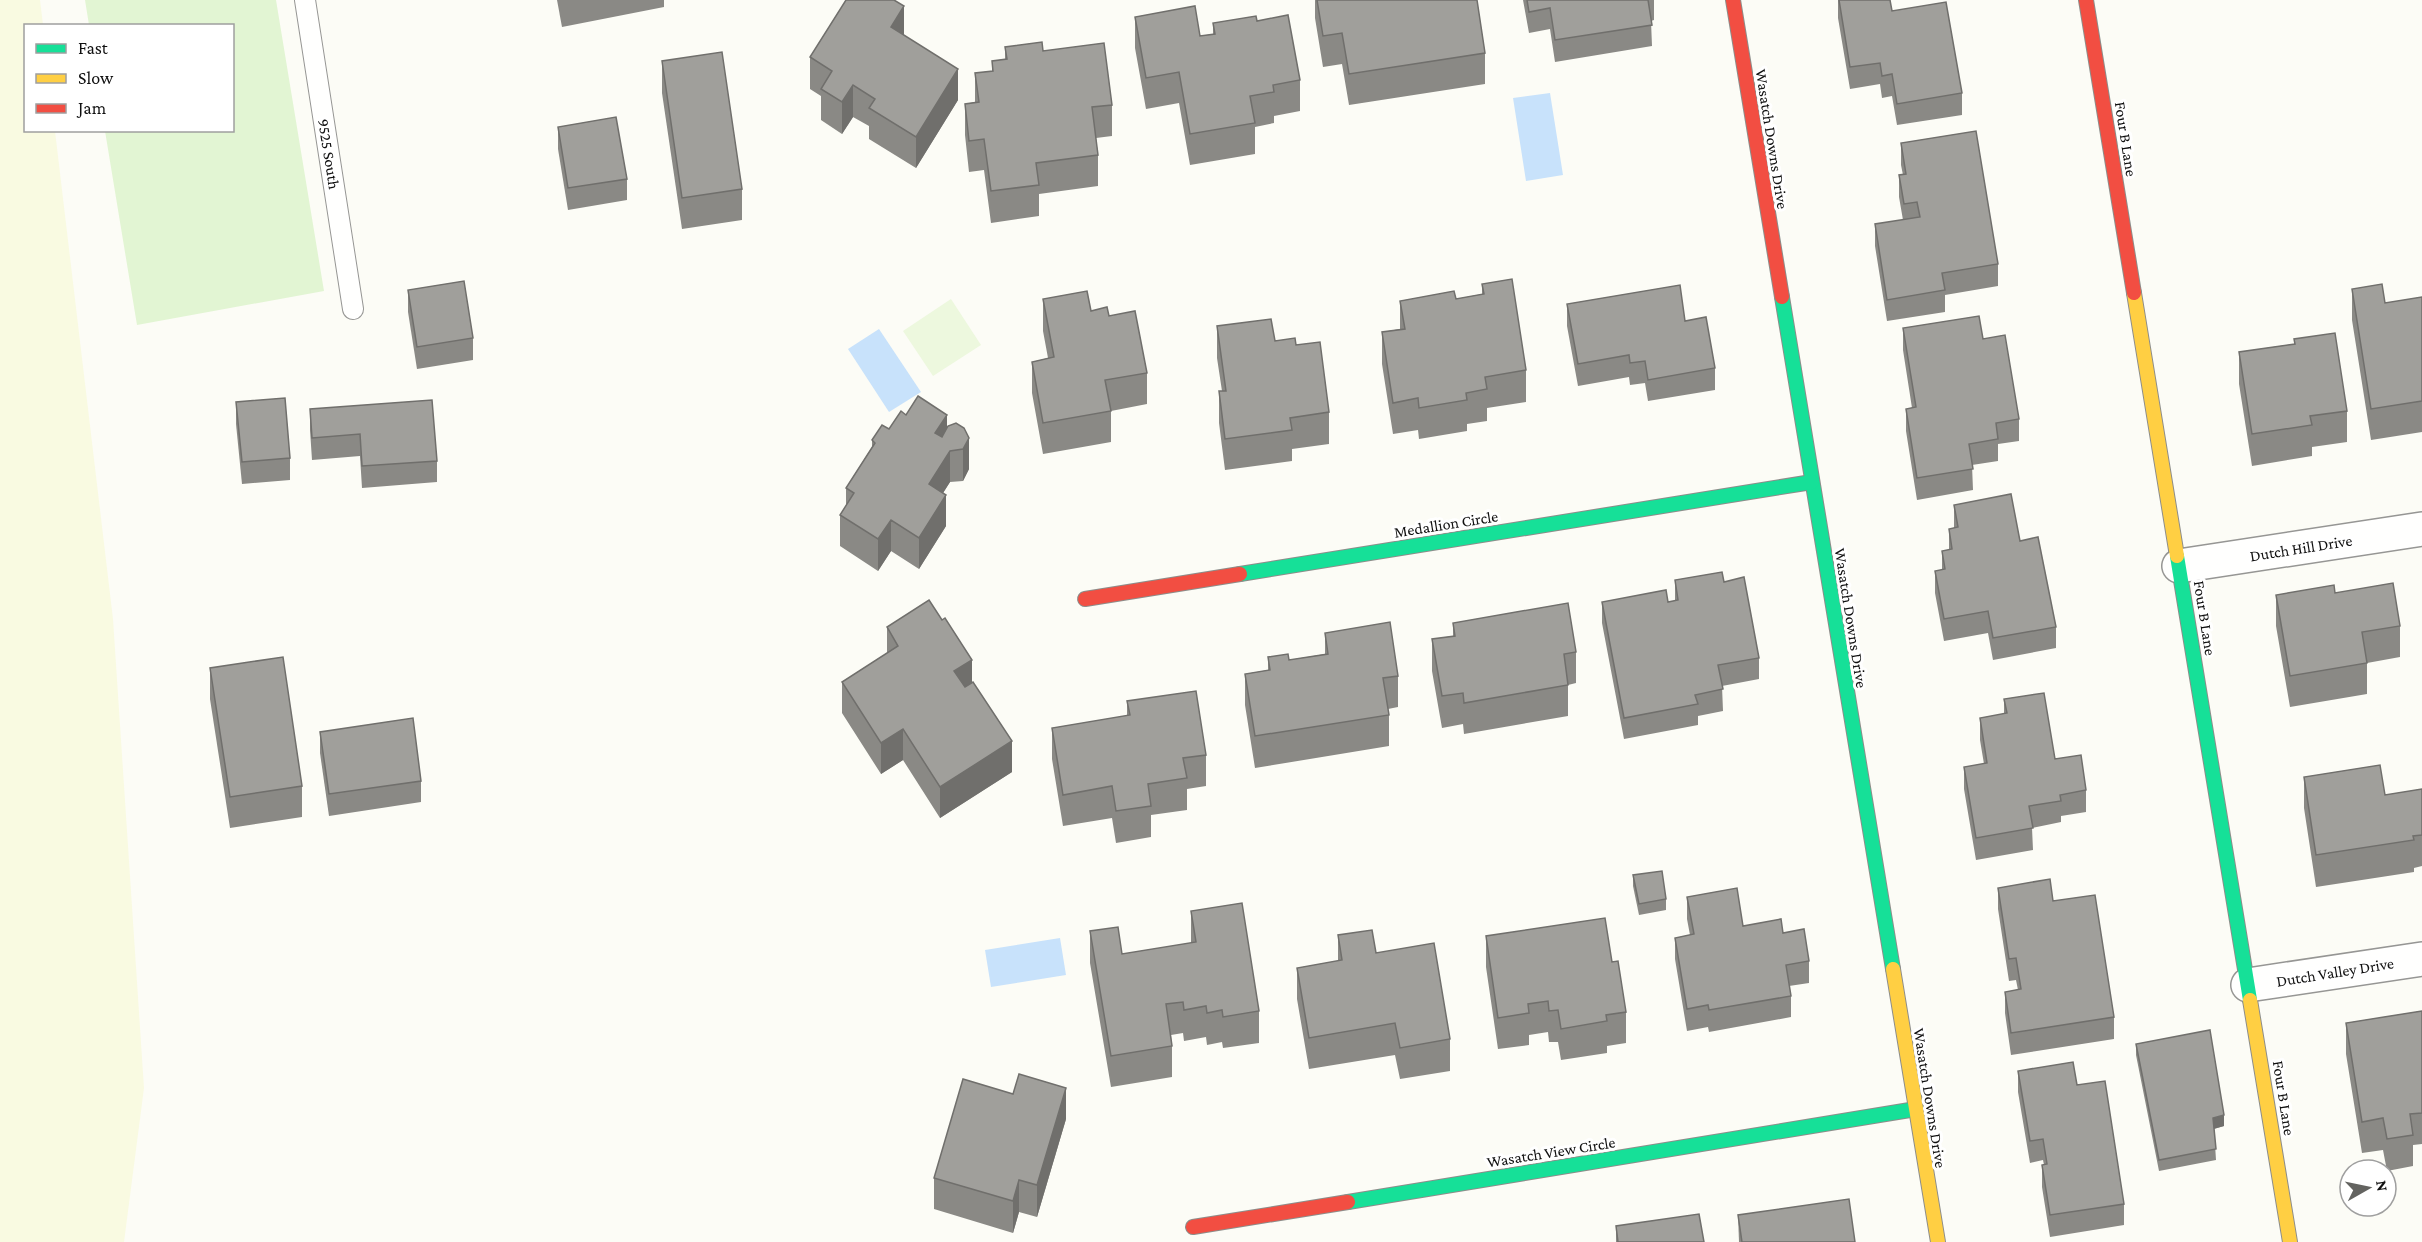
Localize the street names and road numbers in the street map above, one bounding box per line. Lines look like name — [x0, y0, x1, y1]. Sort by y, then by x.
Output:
street label: Wasatch Downs Drive — [1753, 68, 1791, 210]
street label: Four B Lane — [2112, 100, 2140, 178]
street label: 9525 South — [315, 118, 343, 191]
street label: Medallion Circle — [1393, 507, 1499, 541]
street label: Dutch Hill Drive — [2249, 532, 2353, 564]
street label: Wasatch Downs Drive — [1832, 547, 1870, 689]
street label: Four B Lane — [2191, 579, 2219, 657]
street label: Dutch Valley Drive — [2275, 954, 2395, 991]
street label: Wasatch Downs Drive — [1911, 1027, 1949, 1169]
street label: Four B Lane — [2270, 1059, 2298, 1137]
street label: Wasatch View Circle — [1485, 1133, 1617, 1171]

